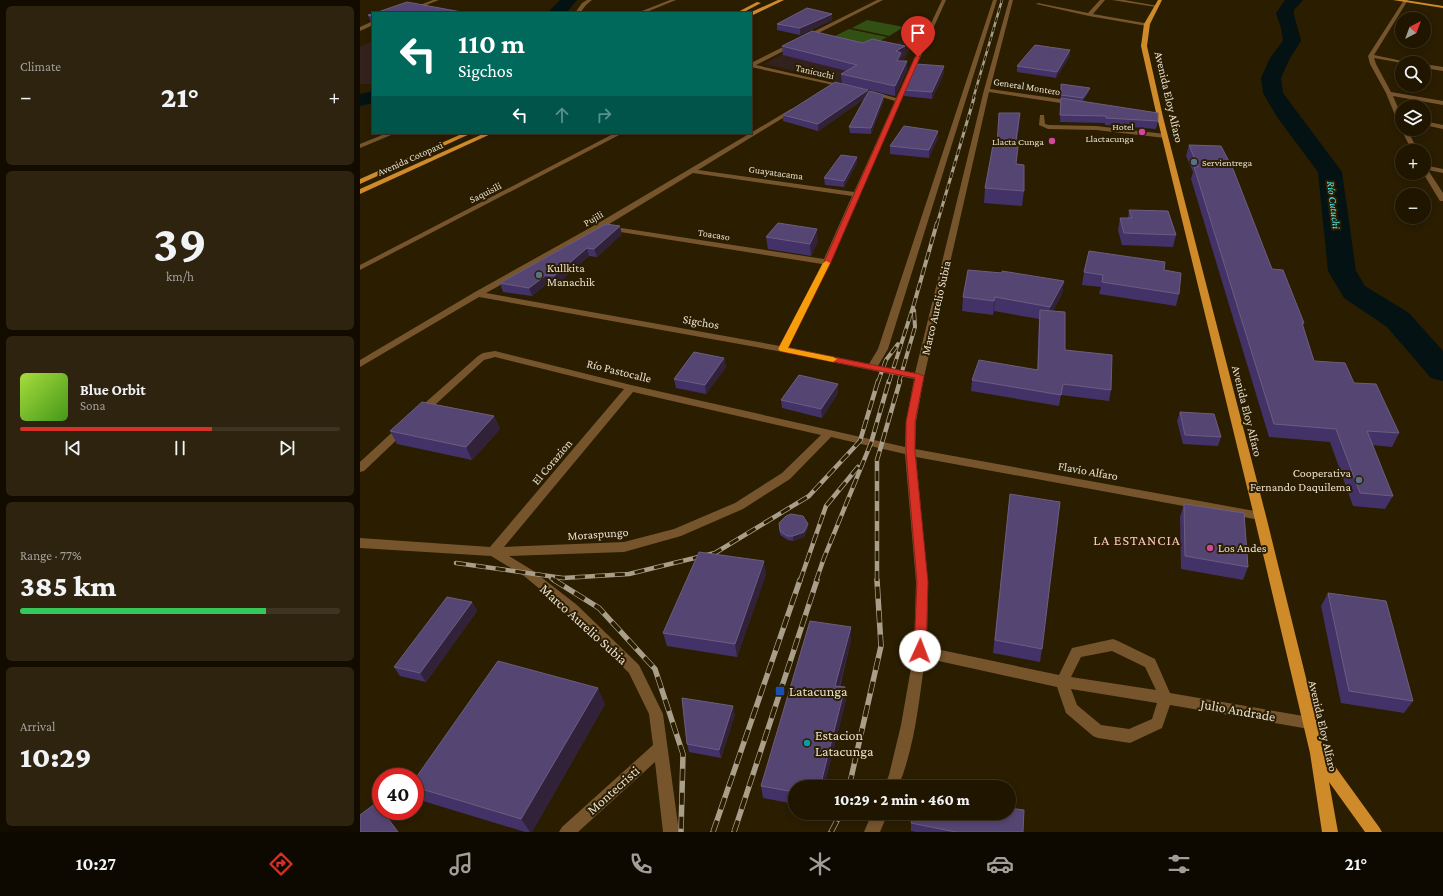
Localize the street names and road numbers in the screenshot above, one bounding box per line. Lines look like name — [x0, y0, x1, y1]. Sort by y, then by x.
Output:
street label: Avenida Eloy Alfaro — [1152, 50, 1186, 144]
street label: Tanicuchi — [795, 62, 836, 81]
street label: General Montero — [993, 76, 1061, 97]
street label: Avenida Cotopaxi — [376, 139, 445, 178]
street label: Guayatacama — [748, 163, 804, 182]
street label: Saquisili — [468, 180, 503, 205]
street label: Pujili — [582, 208, 606, 229]
street label: Toacaso — [697, 227, 731, 242]
street label: Marco Aurelio Subia — [918, 259, 954, 357]
street label: Sigchos — [682, 312, 720, 332]
street label: Río Pastocalle — [585, 356, 653, 386]
street label: Avenida Eloy Alfaro — [1229, 364, 1265, 458]
street label: El Corazion — [529, 436, 575, 488]
street label: Flavio Alfaro — [1057, 459, 1119, 483]
street label: Moraspungo — [567, 525, 629, 543]
street label: Marco Aurelio Subia — [537, 580, 631, 668]
street label: Avenida Eloy Alfaro — [1306, 679, 1340, 773]
street label: Julio Andrade — [1197, 695, 1277, 724]
street label: Montecristi — [583, 762, 643, 818]

